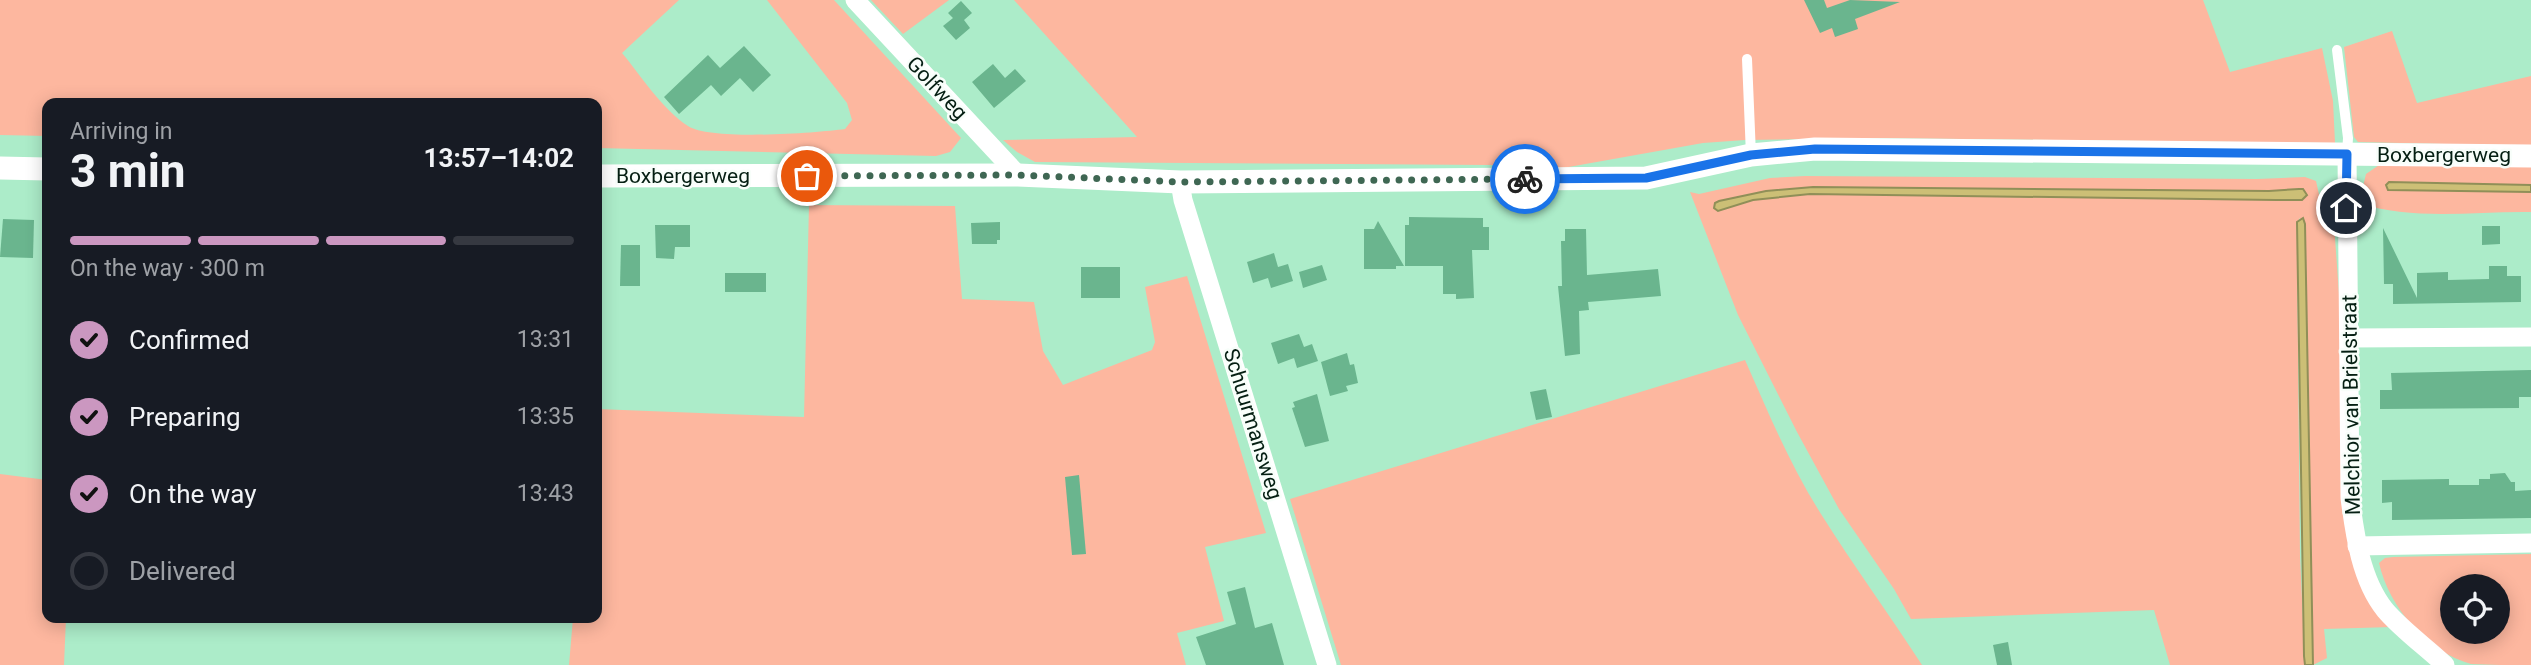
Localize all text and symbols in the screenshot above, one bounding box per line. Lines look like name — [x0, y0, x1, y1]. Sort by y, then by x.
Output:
street label: Golfweg — [902, 52, 972, 124]
text: Arriving in — [70, 118, 173, 145]
text: 13:57–14:02 — [424, 143, 574, 173]
street label: Boxbergerweg — [2377, 143, 2511, 167]
text: 3 min — [70, 144, 186, 198]
courier — [1490, 144, 1560, 214]
pin — [777, 146, 837, 206]
icon: bag — [788, 157, 826, 195]
icon: bike — [1506, 160, 1544, 198]
street label: Boxbergerweg — [616, 164, 750, 188]
pin — [2316, 178, 2376, 238]
icon: home — [2327, 189, 2365, 227]
text: On the way · 300 m — [70, 255, 265, 282]
street label: Melchior van Brielstraat — [2337, 294, 2365, 515]
icon: check — [70, 321, 108, 359]
text: Confirmed — [129, 325, 250, 355]
text: 13:31 — [517, 326, 574, 353]
street label: Schuurmansweg — [1219, 346, 1287, 502]
icon: check — [70, 398, 108, 436]
text: Preparing — [129, 402, 241, 432]
text: 13:35 — [517, 403, 574, 430]
icon: check — [70, 475, 108, 513]
text: On the way — [129, 479, 257, 509]
text: 13:43 — [517, 480, 574, 507]
text: Delivered — [129, 556, 236, 586]
map controls — [2440, 574, 2510, 644]
button: locate — [2440, 574, 2510, 644]

